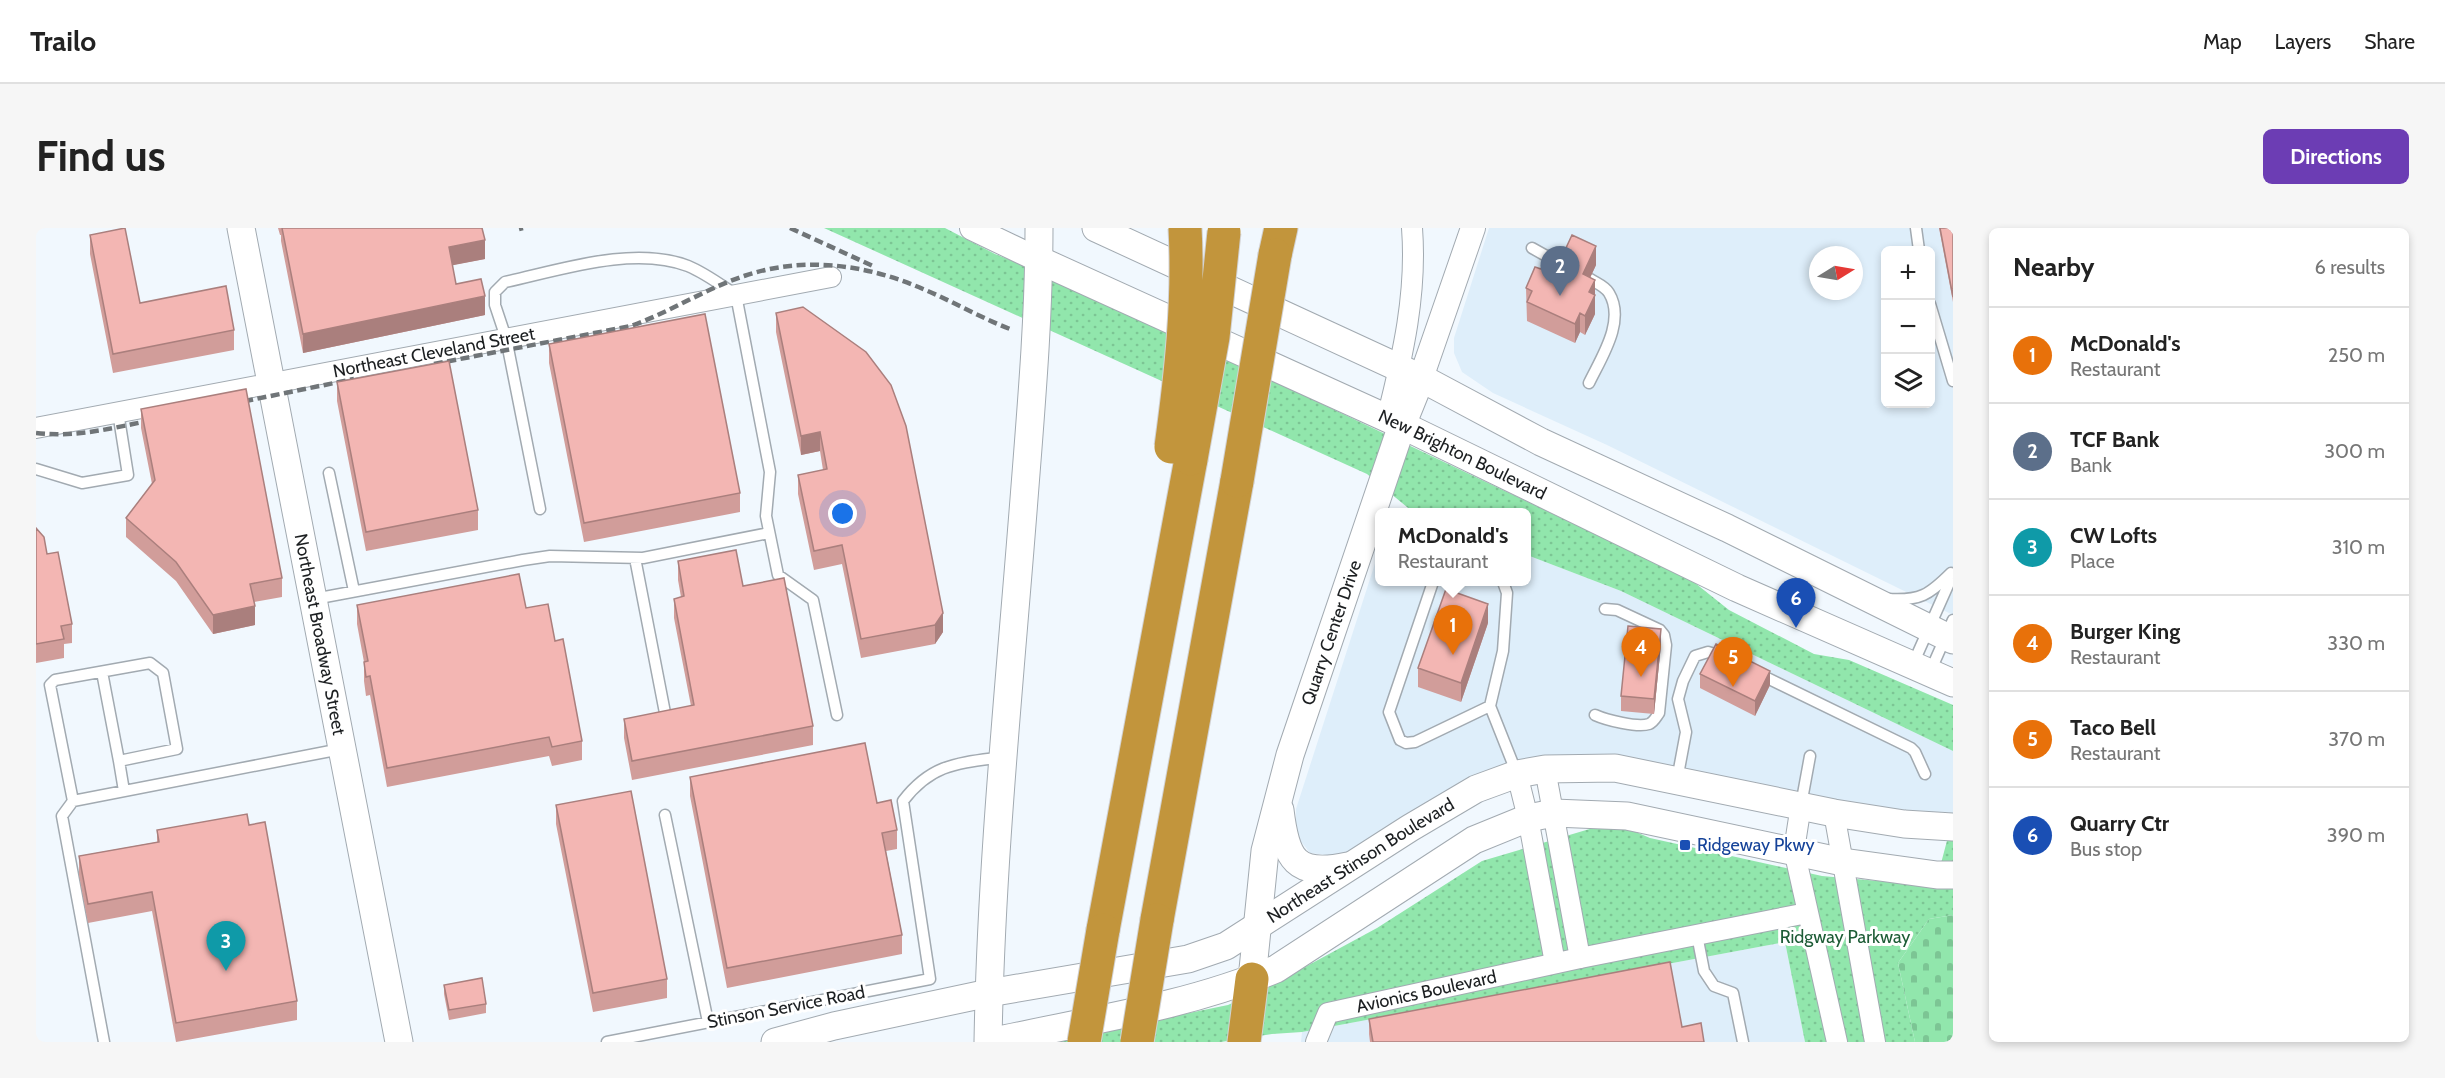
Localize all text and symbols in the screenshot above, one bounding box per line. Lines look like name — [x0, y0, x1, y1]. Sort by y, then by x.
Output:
text: Trailo — [30, 24, 96, 58]
text: Map — [2203, 29, 2242, 54]
text: Layers — [2275, 29, 2331, 54]
text: Share — [2364, 29, 2415, 54]
button: Directions — [2263, 129, 2409, 184]
text: Find us — [36, 130, 165, 182]
north arrow — [1809, 246, 1863, 300]
map controls — [1881, 246, 1935, 408]
button: + — [1881, 246, 1935, 300]
pin: 2 — [1540, 247, 1580, 296]
text: Nearby — [2013, 251, 2094, 283]
text: 6 results — [2314, 255, 2385, 279]
button: − — [1881, 300, 1935, 354]
street label: Northeast Cleveland Street — [331, 322, 537, 382]
text: McDonald's — [2070, 330, 2181, 357]
text: 1 — [2029, 343, 2036, 367]
text: 250 m — [2328, 343, 2385, 367]
button: layers — [1881, 354, 1935, 408]
text: Restaurant — [2070, 357, 2161, 381]
street label: New Brighton Boulevard — [1375, 405, 1550, 505]
text: TCF Bank — [2070, 426, 2159, 453]
text: 2 — [2027, 439, 2038, 463]
text: 300 m — [2324, 439, 2385, 463]
text: Bank — [2070, 453, 2112, 477]
your location — [828, 499, 857, 528]
popup — [1375, 508, 1531, 586]
text: McDonald's — [1398, 522, 1508, 549]
text: CW Lofts — [2070, 522, 2157, 549]
street label: Northeast Broadway Street — [290, 532, 350, 737]
text: 3 — [2027, 535, 2038, 559]
text: 310 m — [2332, 535, 2385, 559]
text: Restaurant — [1398, 549, 1488, 573]
text: Place — [2070, 549, 2115, 573]
street label: Quarry Center Drive — [1297, 557, 1366, 708]
pin: 6 — [1776, 578, 1816, 628]
pin: 1 — [1434, 606, 1472, 655]
text: Burger King — [2070, 618, 2180, 645]
pin: 4 — [1622, 628, 1660, 677]
text: 4 — [2026, 631, 2039, 655]
text: 330 m — [2327, 631, 2385, 655]
pin: 5 — [1714, 638, 1752, 687]
text: Restaurant — [2070, 645, 2161, 669]
text: Taco Bell — [2070, 714, 2156, 741]
text: 5 — [2027, 727, 2038, 751]
text: 370 m — [2328, 727, 2385, 751]
text: Restaurant — [2070, 741, 2161, 765]
street label: Northeast Stinson Boulevard — [1263, 793, 1458, 928]
text: Quarry Ctr — [2070, 810, 2169, 837]
text: 6 — [2027, 823, 2038, 847]
text: 390 m — [2327, 823, 2385, 847]
place label: Ridgeway Pkwy — [1697, 834, 1815, 856]
text: Bus stop — [2070, 837, 2142, 861]
marker: Ridgeway Pkwy — [1678, 838, 1692, 852]
pin: 3 — [206, 922, 246, 971]
park label: Ridgway Parkway — [1780, 926, 1910, 948]
street label: Avionics Boulevard — [1354, 966, 1498, 1018]
street label: Stinson Service Road — [705, 981, 867, 1033]

